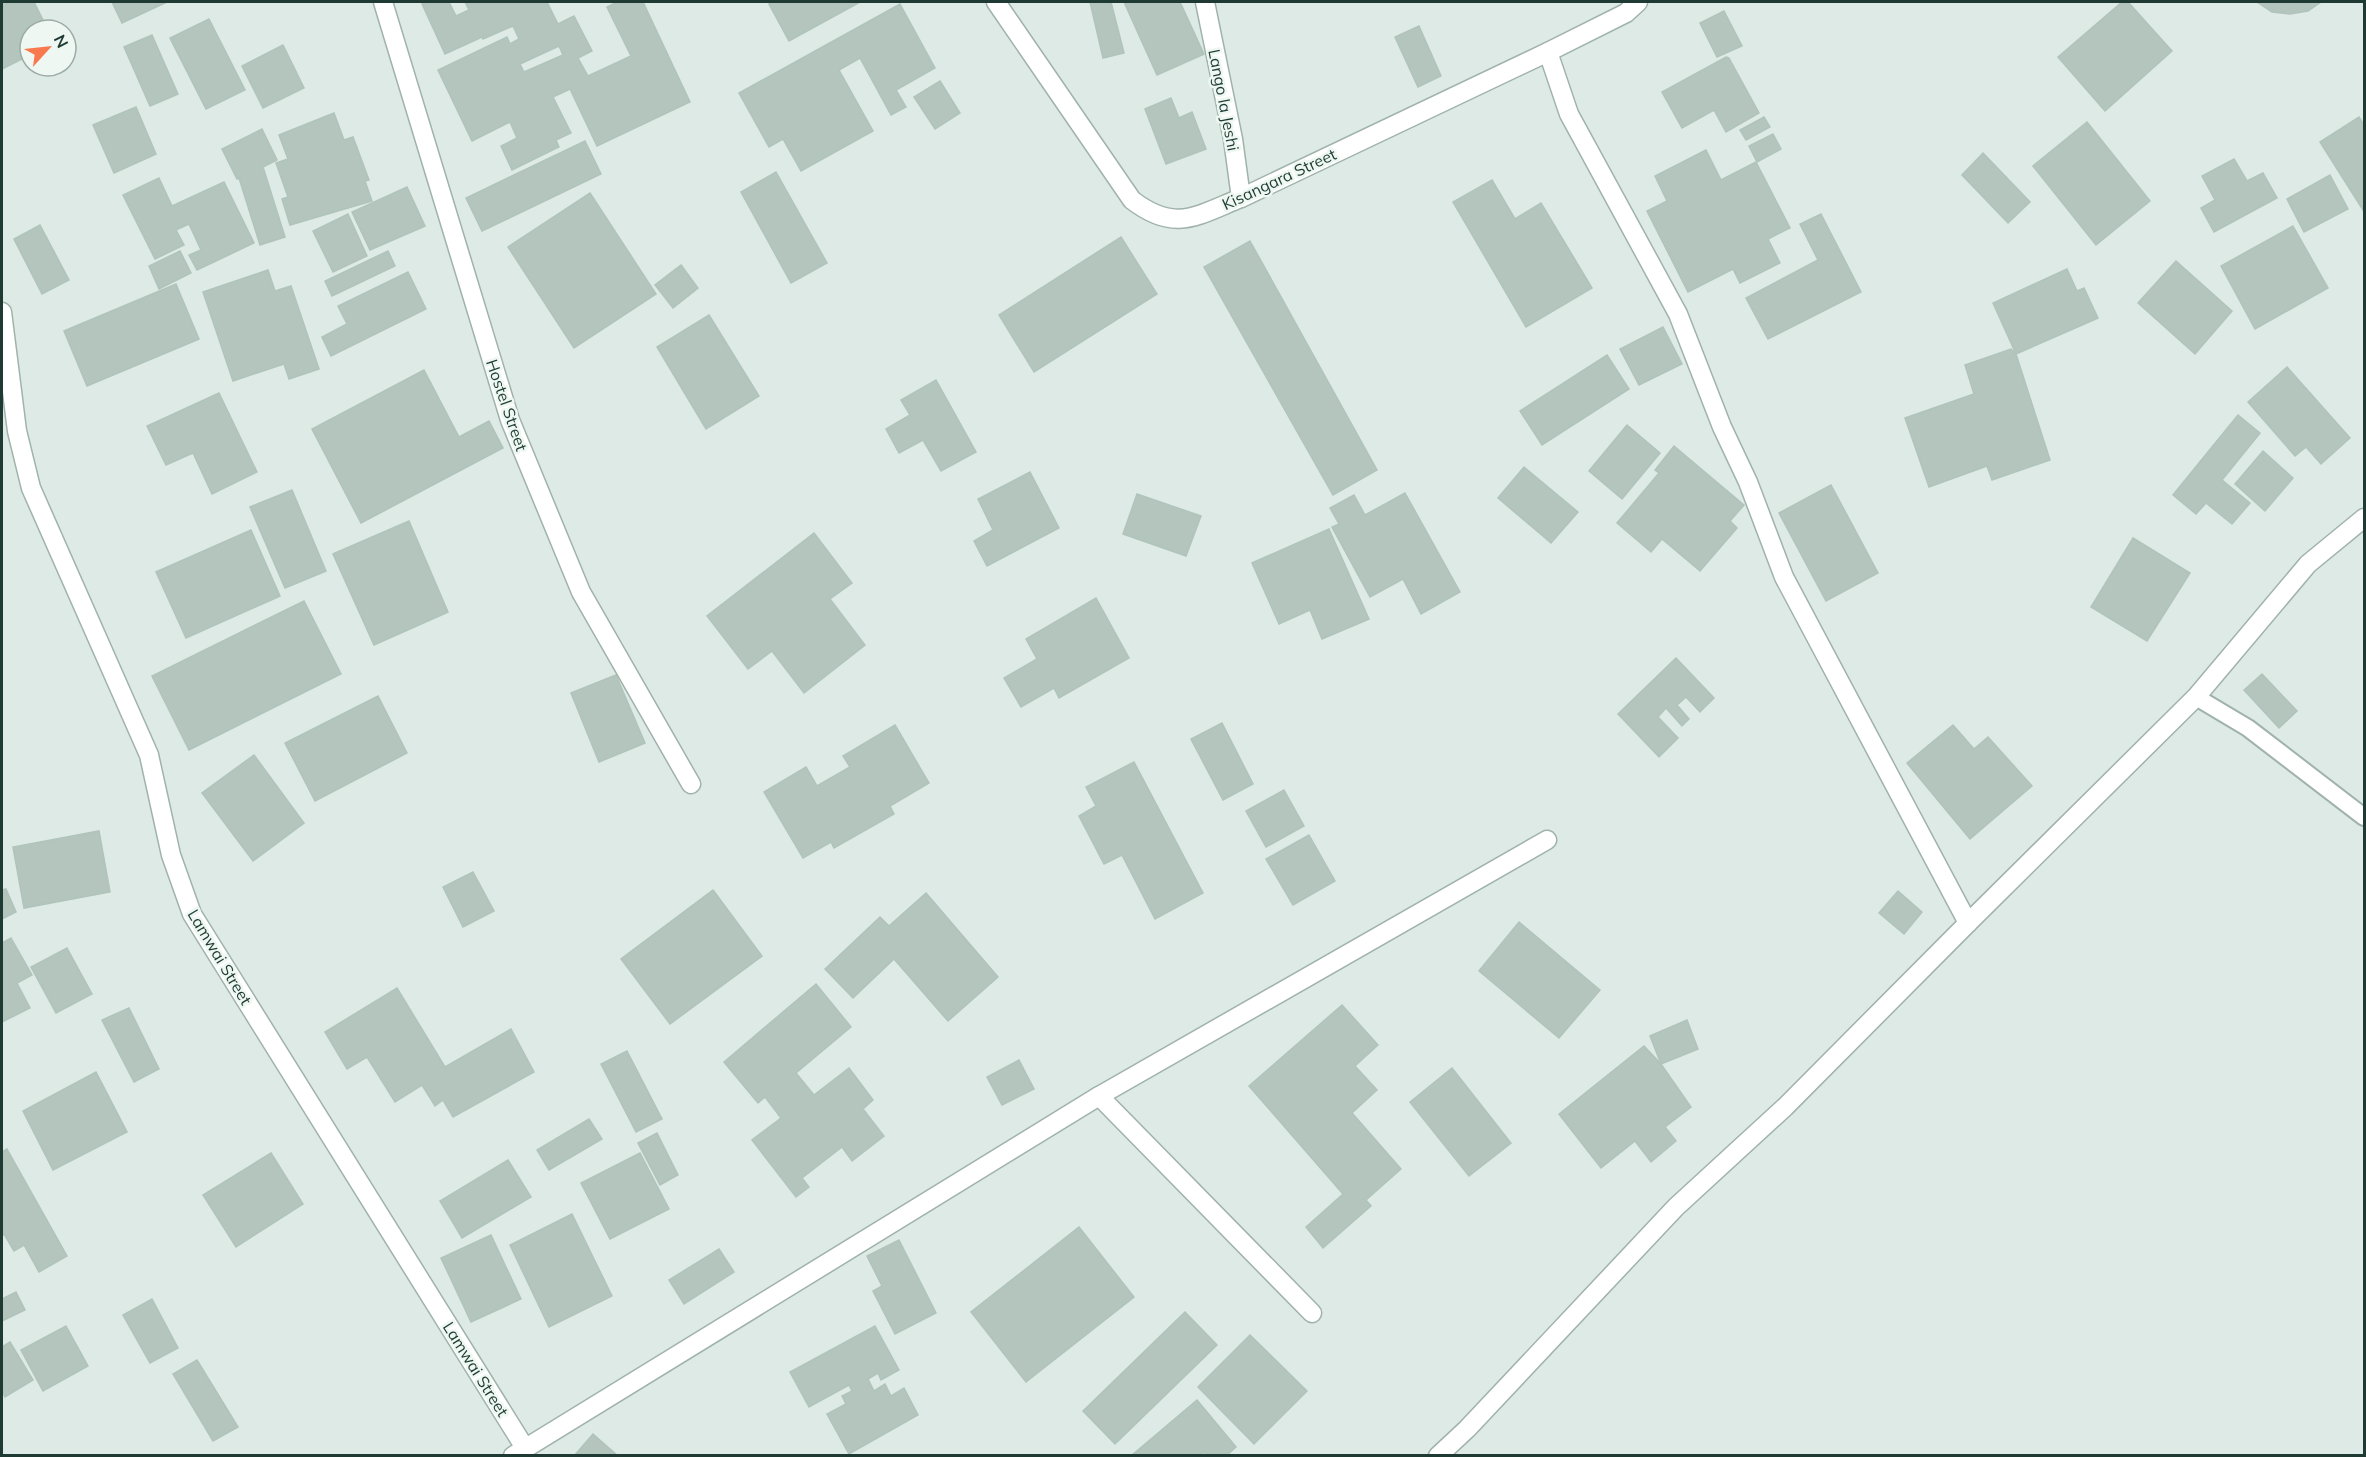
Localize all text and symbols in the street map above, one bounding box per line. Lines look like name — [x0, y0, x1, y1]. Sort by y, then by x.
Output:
north arrow — [18, 18, 78, 78]
text: N — [50, 31, 73, 51]
street label: Lango la Jeshi — [1204, 47, 1244, 153]
street label: Kisangara Street — [1219, 144, 1340, 214]
street label: Hostel Street — [482, 356, 532, 454]
street label: Lamwai Street — [184, 906, 257, 1009]
street label: Lamwai Street — [439, 1318, 513, 1420]

